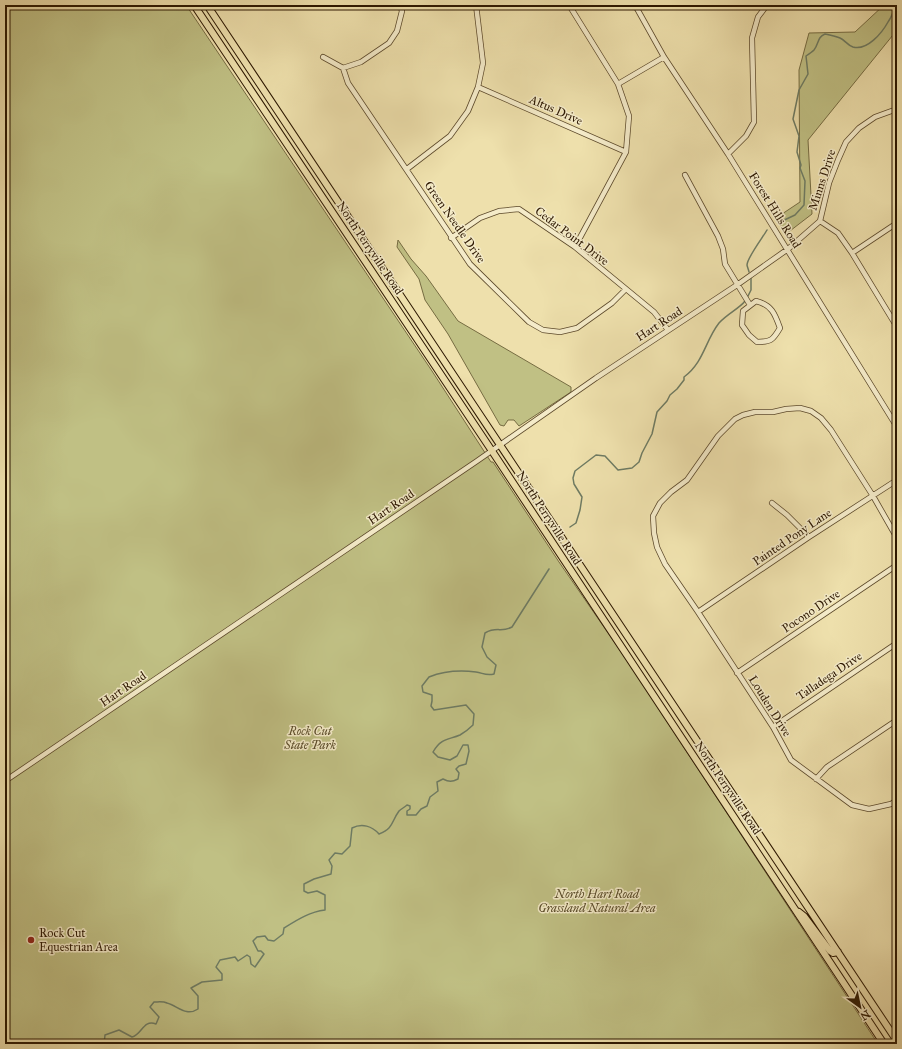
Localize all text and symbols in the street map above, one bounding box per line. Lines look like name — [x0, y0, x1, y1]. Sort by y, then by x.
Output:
street label: Altus Drive — [526, 92, 585, 128]
street label: Minns Drive — [806, 148, 838, 212]
street label: Forest Hills Road — [746, 169, 804, 251]
street label: Green Needle Drive — [422, 178, 488, 266]
street label: North Perryville Road — [334, 199, 406, 297]
street label: Cedar Point Drive — [532, 204, 612, 268]
street label: Hart Road — [633, 304, 685, 344]
street label: North Perryville Road — [513, 468, 585, 568]
street label: Hart Road — [365, 487, 417, 527]
street label: Painted Pony Lane — [750, 505, 834, 569]
street label: Pocono Drive — [779, 586, 843, 636]
street label: Talladega Drive — [794, 649, 865, 704]
street label: Hart Road — [97, 669, 149, 709]
street label: Louden Drive — [746, 673, 794, 739]
park label: Rock Cut State Park — [283, 724, 336, 752]
street label: North Perryville Road — [692, 739, 764, 837]
park label: North Hart Road Grassland Natural Area — [538, 887, 656, 915]
place label: Rock Cut Equestrian Area — [39, 926, 119, 955]
marker: Rock Cut Equestrian Area — [26, 935, 36, 945]
north arrow — [840, 987, 880, 1027]
text: N — [857, 1007, 873, 1023]

